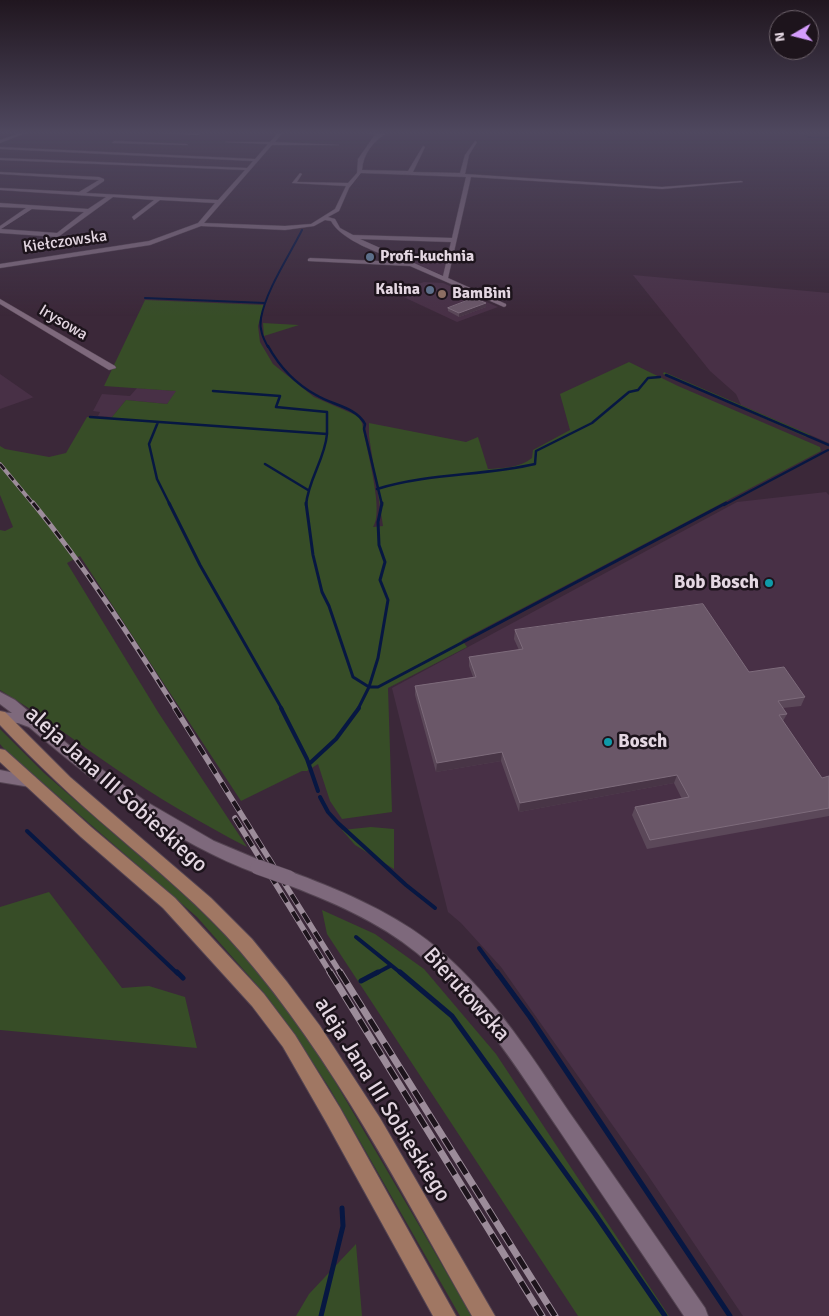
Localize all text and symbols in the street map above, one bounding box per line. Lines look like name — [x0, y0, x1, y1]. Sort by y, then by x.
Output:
north arrow — [769, 10, 819, 60]
text: N — [771, 31, 789, 43]
street label: Kiełczowska — [22, 227, 108, 257]
place label: Profi-kuchnia — [380, 247, 474, 267]
marker: Profi-kuchnia — [364, 251, 376, 263]
place label: Kalina — [375, 280, 420, 300]
marker: Kalina — [424, 284, 436, 296]
place label: BamBini — [452, 284, 511, 304]
marker: BamBini — [436, 288, 448, 300]
street label: Irysowa — [35, 301, 91, 345]
place label: Bob Bosch — [674, 572, 759, 594]
marker: Bob Bosch — [763, 577, 775, 589]
street label: aleja Jana III Sobieskiego — [19, 701, 213, 879]
place label: Bosch — [618, 731, 667, 753]
marker: Bosch — [602, 736, 614, 748]
street label: Bierutowska — [417, 943, 515, 1047]
street label: aleja Jana III Sobieskiego — [308, 993, 456, 1207]

